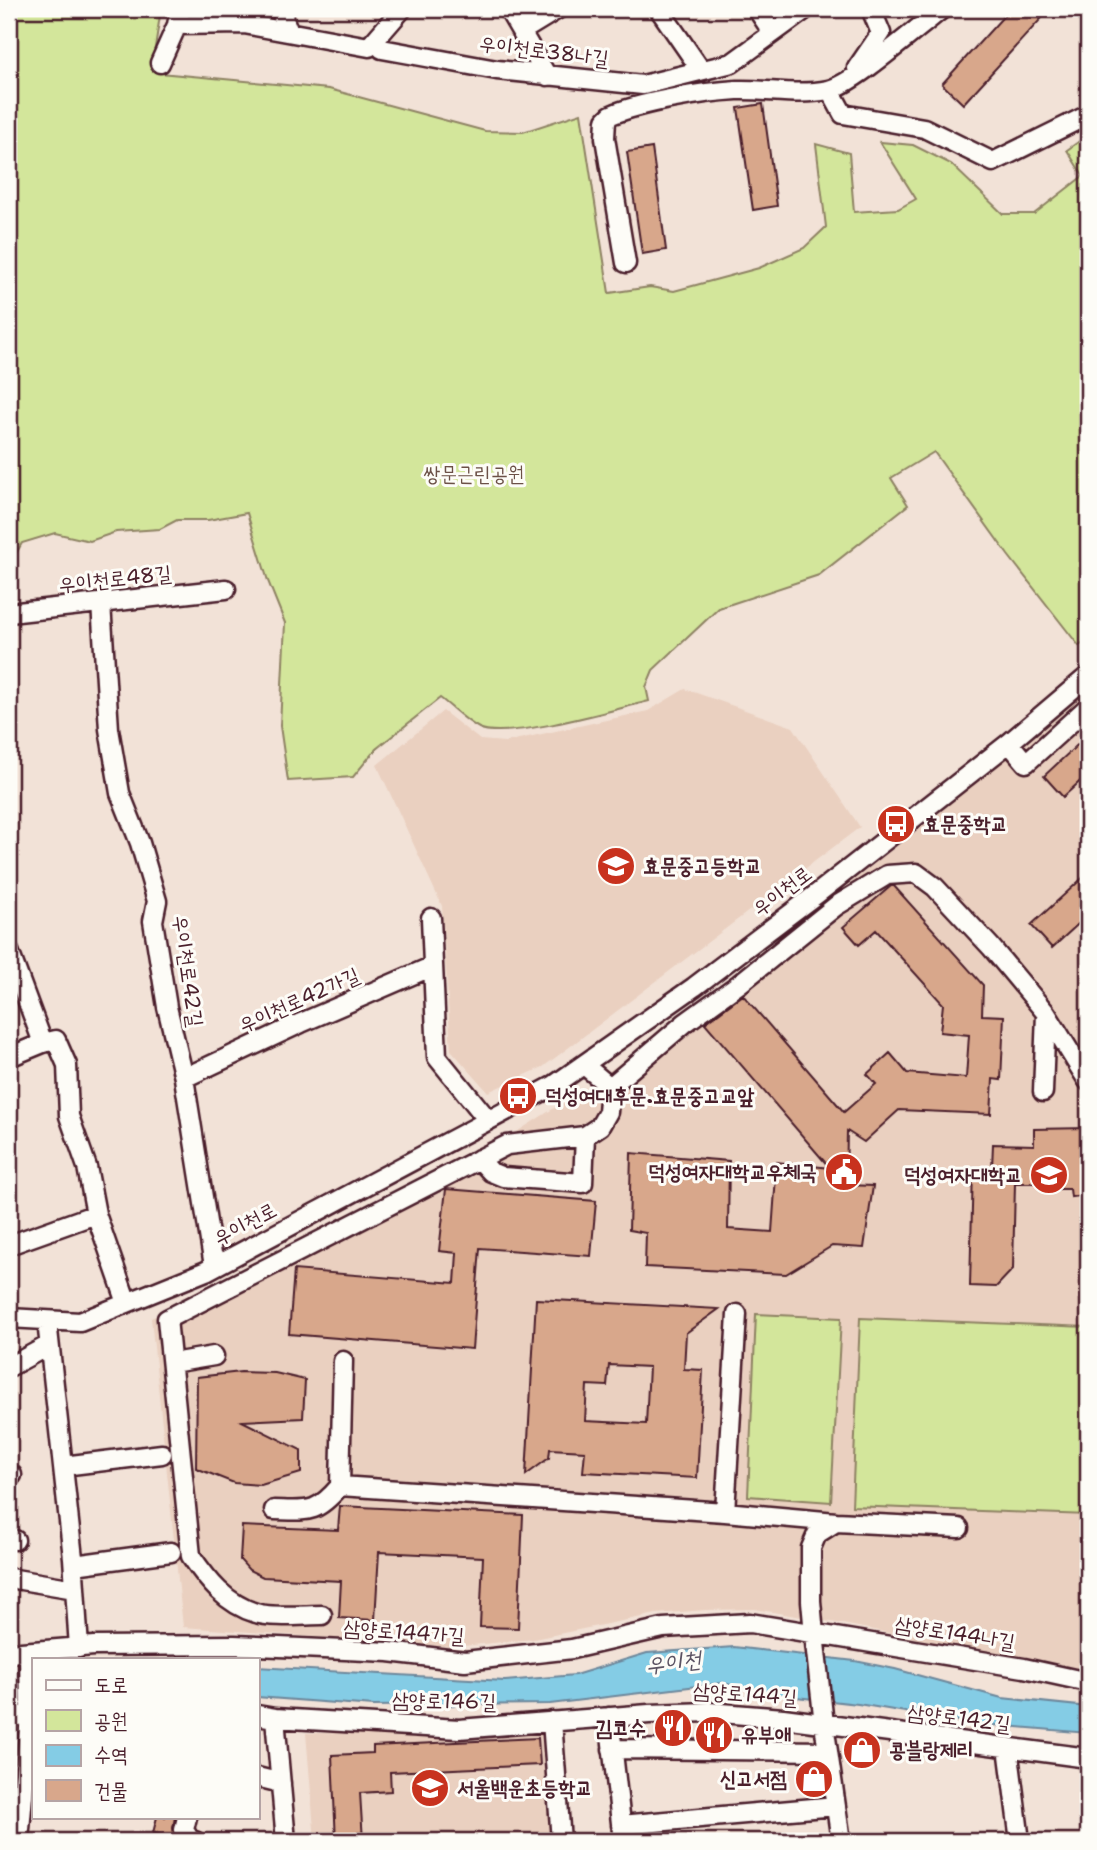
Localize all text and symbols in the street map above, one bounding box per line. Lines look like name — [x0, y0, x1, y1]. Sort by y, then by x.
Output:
street label: 우이천로38나길 — [478, 29, 610, 73]
park label: 쌍문근린공원 — [423, 460, 525, 488]
street label: 우이천로48길 — [57, 559, 173, 599]
bus stop icon: 효문중학교 — [875, 803, 917, 845]
place label: 효문중학교 — [923, 810, 1008, 838]
school or university icon: 효문중고등학교 — [595, 845, 637, 887]
place label: 효문중고등학교 — [643, 852, 761, 880]
street label: 우이천로 — [747, 859, 817, 923]
street label: 우이천로42길 — [166, 913, 210, 1029]
street label: 우이천로42가길 — [234, 961, 364, 1039]
bus stop icon: 덕성여대후문.효문중고교앞 — [497, 1075, 539, 1117]
place label: 덕성여대후문.효문중고교앞 — [545, 1082, 754, 1110]
public building icon: 덕성여자대학교우체국 — [823, 1151, 865, 1193]
school or university icon: 덕성여자대학교 — [1028, 1154, 1070, 1196]
place label: 덕성여자대학교우체국 — [648, 1158, 817, 1186]
place label: 덕성여자대학교 — [904, 1161, 1022, 1189]
street label: 우이천로 — [209, 1196, 281, 1252]
street label: 삼양로144나길 — [893, 1610, 1017, 1656]
street label: 삼양로144가길 — [343, 1614, 465, 1650]
water label: 우이천 — [644, 1643, 705, 1680]
legend — [32, 1658, 259, 1818]
text: 도로 — [94, 1671, 128, 1699]
street label: 삼양로144길 — [692, 1676, 798, 1712]
street label: 삼양로146길 — [392, 1686, 497, 1716]
street label: 삼양로142길 — [906, 1698, 1012, 1738]
text: 공원 — [94, 1707, 128, 1735]
restaurant icon: 김코수 — [652, 1707, 694, 1749]
place label: 김코수 — [595, 1714, 646, 1742]
restaurant icon: 유부애 — [693, 1714, 735, 1756]
place label: 유부애 — [741, 1721, 792, 1749]
shop icon: 콩블랑제리 — [841, 1729, 883, 1771]
place label: 콩블랑제리 — [889, 1736, 974, 1764]
text: 수역 — [94, 1741, 128, 1769]
shop icon: 신고서점 — [793, 1758, 835, 1800]
place label: 신고서점 — [719, 1765, 787, 1793]
school or university icon: 서울백운초등학교 — [409, 1767, 451, 1809]
place label: 서울백운초등학교 — [457, 1774, 592, 1802]
text: 건물 — [94, 1777, 128, 1805]

